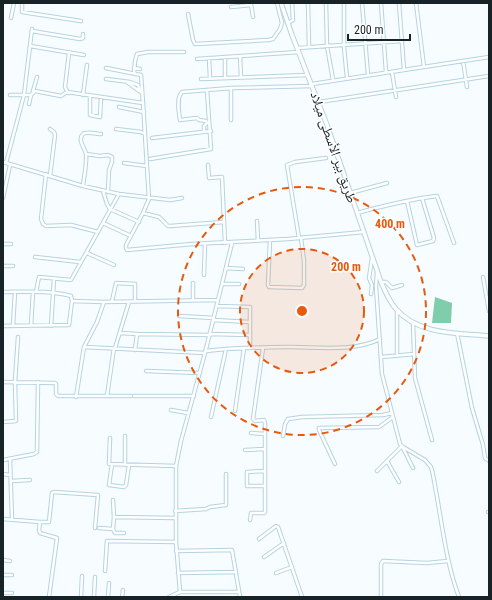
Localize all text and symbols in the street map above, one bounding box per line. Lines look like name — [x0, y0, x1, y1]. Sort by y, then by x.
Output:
scale bar — [348, 16, 410, 42]
text: 200 m — [354, 23, 384, 37]
street label: طريق بير الأسطى ميلاد — [306, 89, 361, 206]
text: 400 m — [375, 217, 405, 231]
text: 200 m — [331, 260, 361, 274]
centre of rings — [295, 304, 309, 318]

